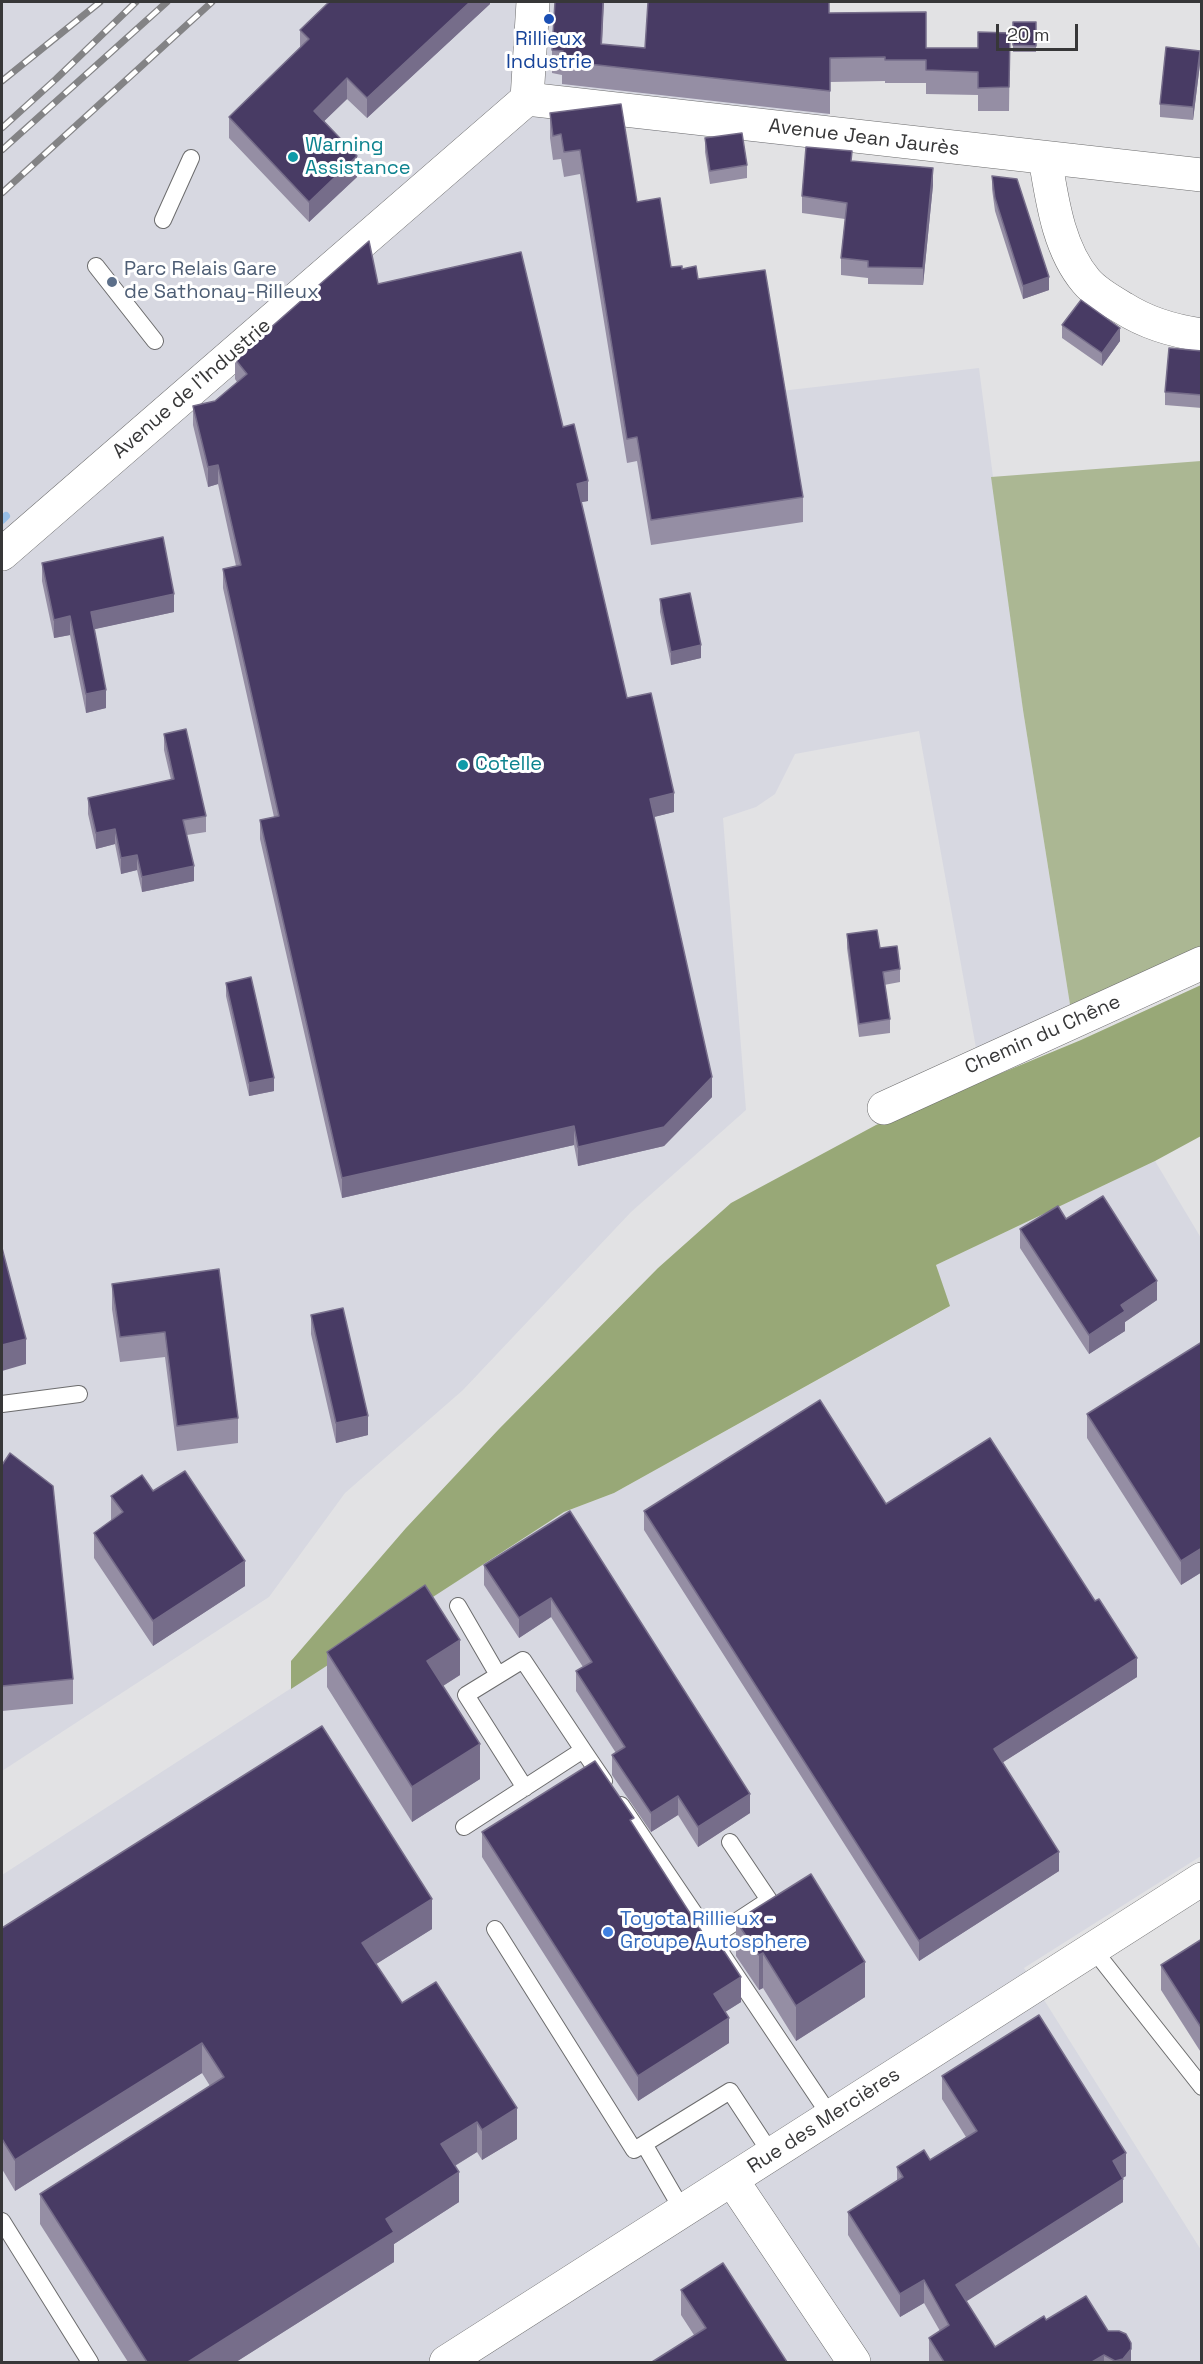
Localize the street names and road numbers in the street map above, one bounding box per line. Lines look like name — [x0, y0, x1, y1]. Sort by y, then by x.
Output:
street label: Avenue Jean Jaurès — [767, 114, 961, 162]
street label: Avenue de l'Industrie — [108, 314, 276, 464]
street label: Chemin du Chêne — [962, 990, 1124, 1080]
street label: Rue des Mercières — [743, 2063, 905, 2179]

